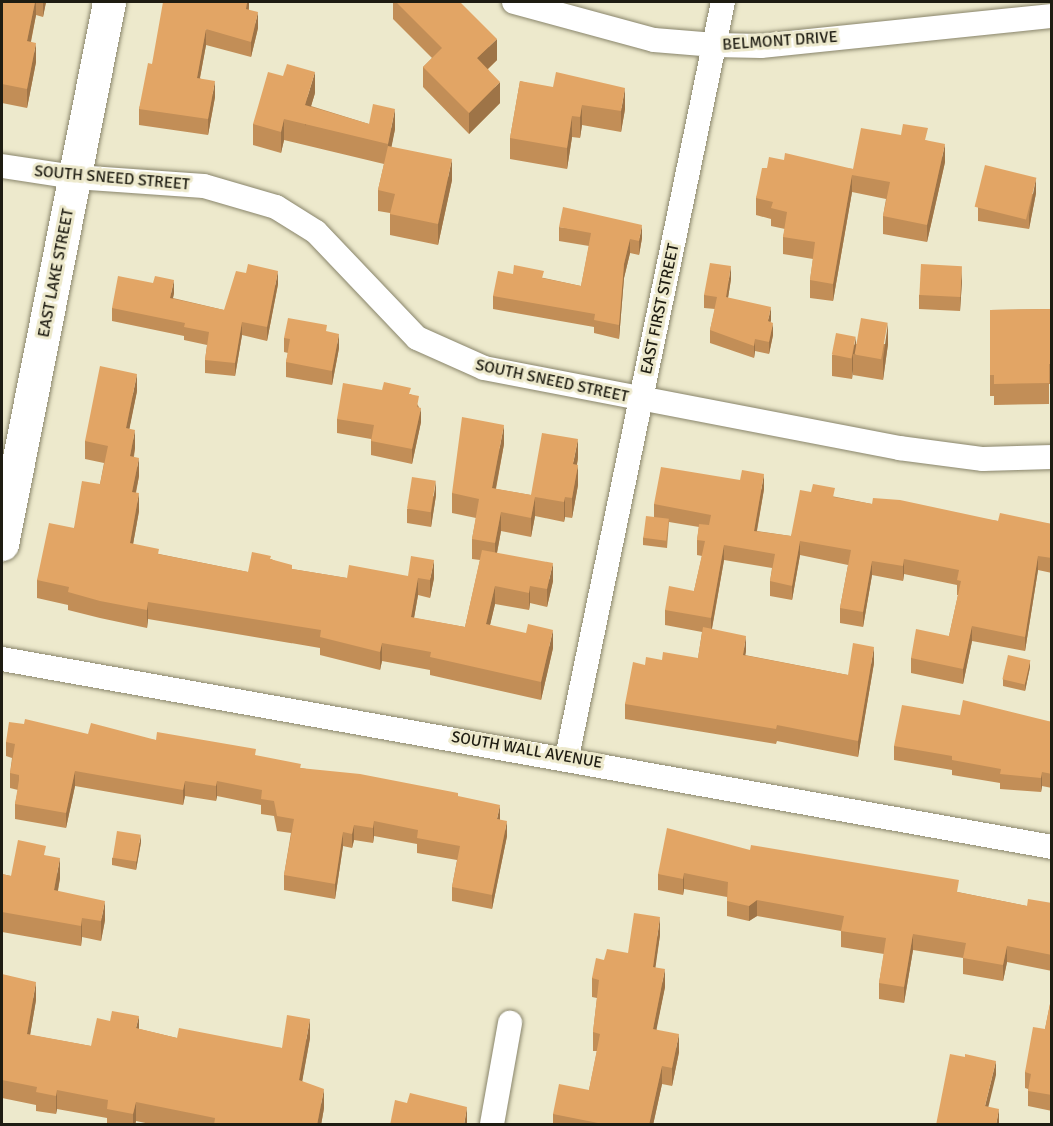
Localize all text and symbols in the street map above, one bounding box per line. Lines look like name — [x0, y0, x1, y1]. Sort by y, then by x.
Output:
street label: BELMONT DRIVE — [722, 27, 838, 55]
street label: SOUTH SNEED STREET — [33, 162, 191, 194]
street label: EAST LAKE STREET — [34, 207, 78, 339]
street label: EAST FIRST STREET — [637, 242, 683, 376]
street label: SOUTH SNEED STREET — [474, 355, 630, 407]
street label: SOUTH WALL AVENUE — [450, 727, 604, 773]

